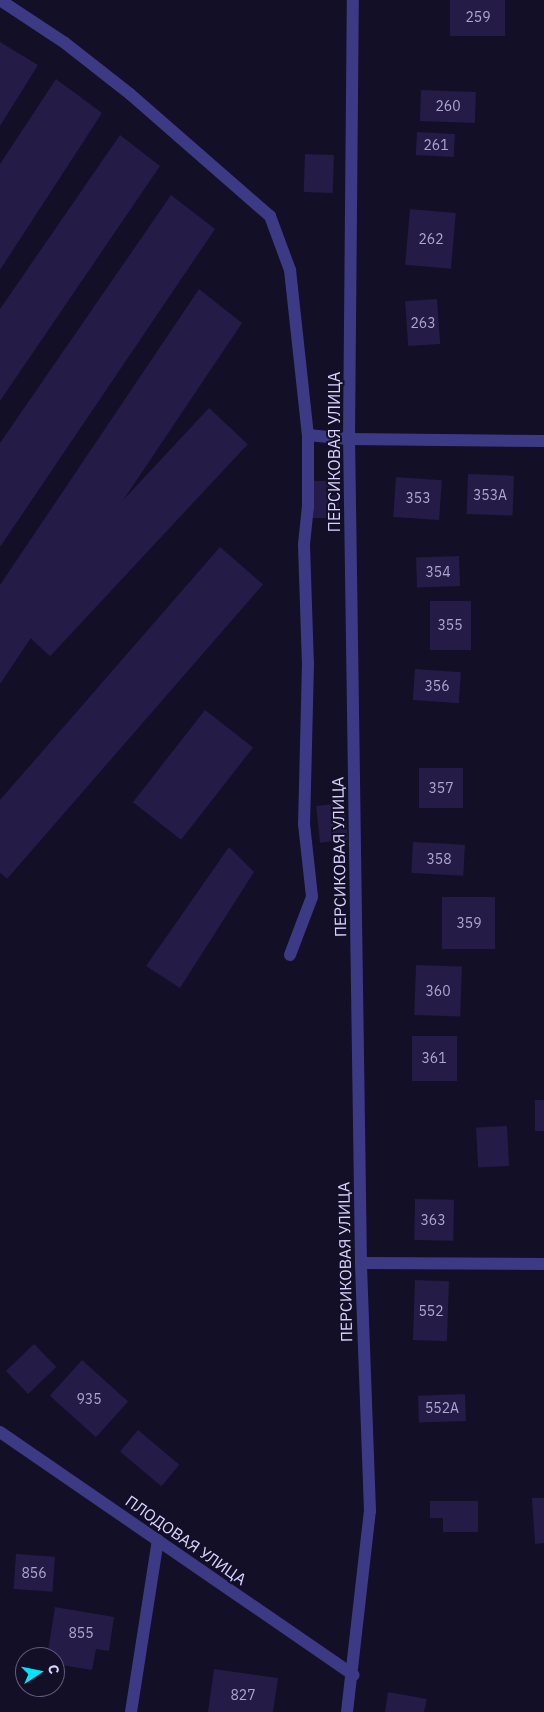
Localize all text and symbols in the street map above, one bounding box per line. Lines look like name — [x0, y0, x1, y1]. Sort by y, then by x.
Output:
house number: 259 — [465, 9, 491, 25]
house number: 260 — [435, 98, 461, 114]
house number: 261 — [423, 137, 449, 153]
house number: 262 — [418, 231, 444, 247]
house number: 263 — [410, 315, 436, 331]
street label: ПЕРСИКОВАЯ УЛИЦА — [324, 372, 344, 532]
house number: 353А — [473, 487, 507, 503]
house number: 353 — [405, 490, 431, 506]
house number: 354 — [425, 564, 451, 580]
house number: 355 — [437, 617, 463, 633]
house number: 356 — [424, 678, 450, 694]
street label: ПЕРСИКОВАЯ УЛИЦА — [328, 777, 350, 937]
house number: 357 — [428, 780, 454, 796]
house number: 358 — [426, 851, 452, 867]
house number: 359 — [456, 915, 482, 931]
house number: 360 — [425, 983, 451, 999]
house number: 361 — [421, 1050, 447, 1066]
street label: ПЕРСИКОВАЯ УЛИЦА — [334, 1182, 356, 1342]
house number: 363 — [420, 1212, 446, 1228]
house number: 552 — [418, 1303, 444, 1319]
house number: 935 — [76, 1391, 102, 1407]
house number: 552А — [425, 1400, 459, 1416]
street label: ПЛОДОВАЯ УЛИЦА — [122, 1491, 250, 1589]
house number: 856 — [21, 1565, 47, 1581]
house number: 855 — [68, 1625, 94, 1641]
north arrow — [15, 1647, 65, 1697]
text: С — [44, 1663, 63, 1676]
house number: 827 — [230, 1687, 256, 1703]

